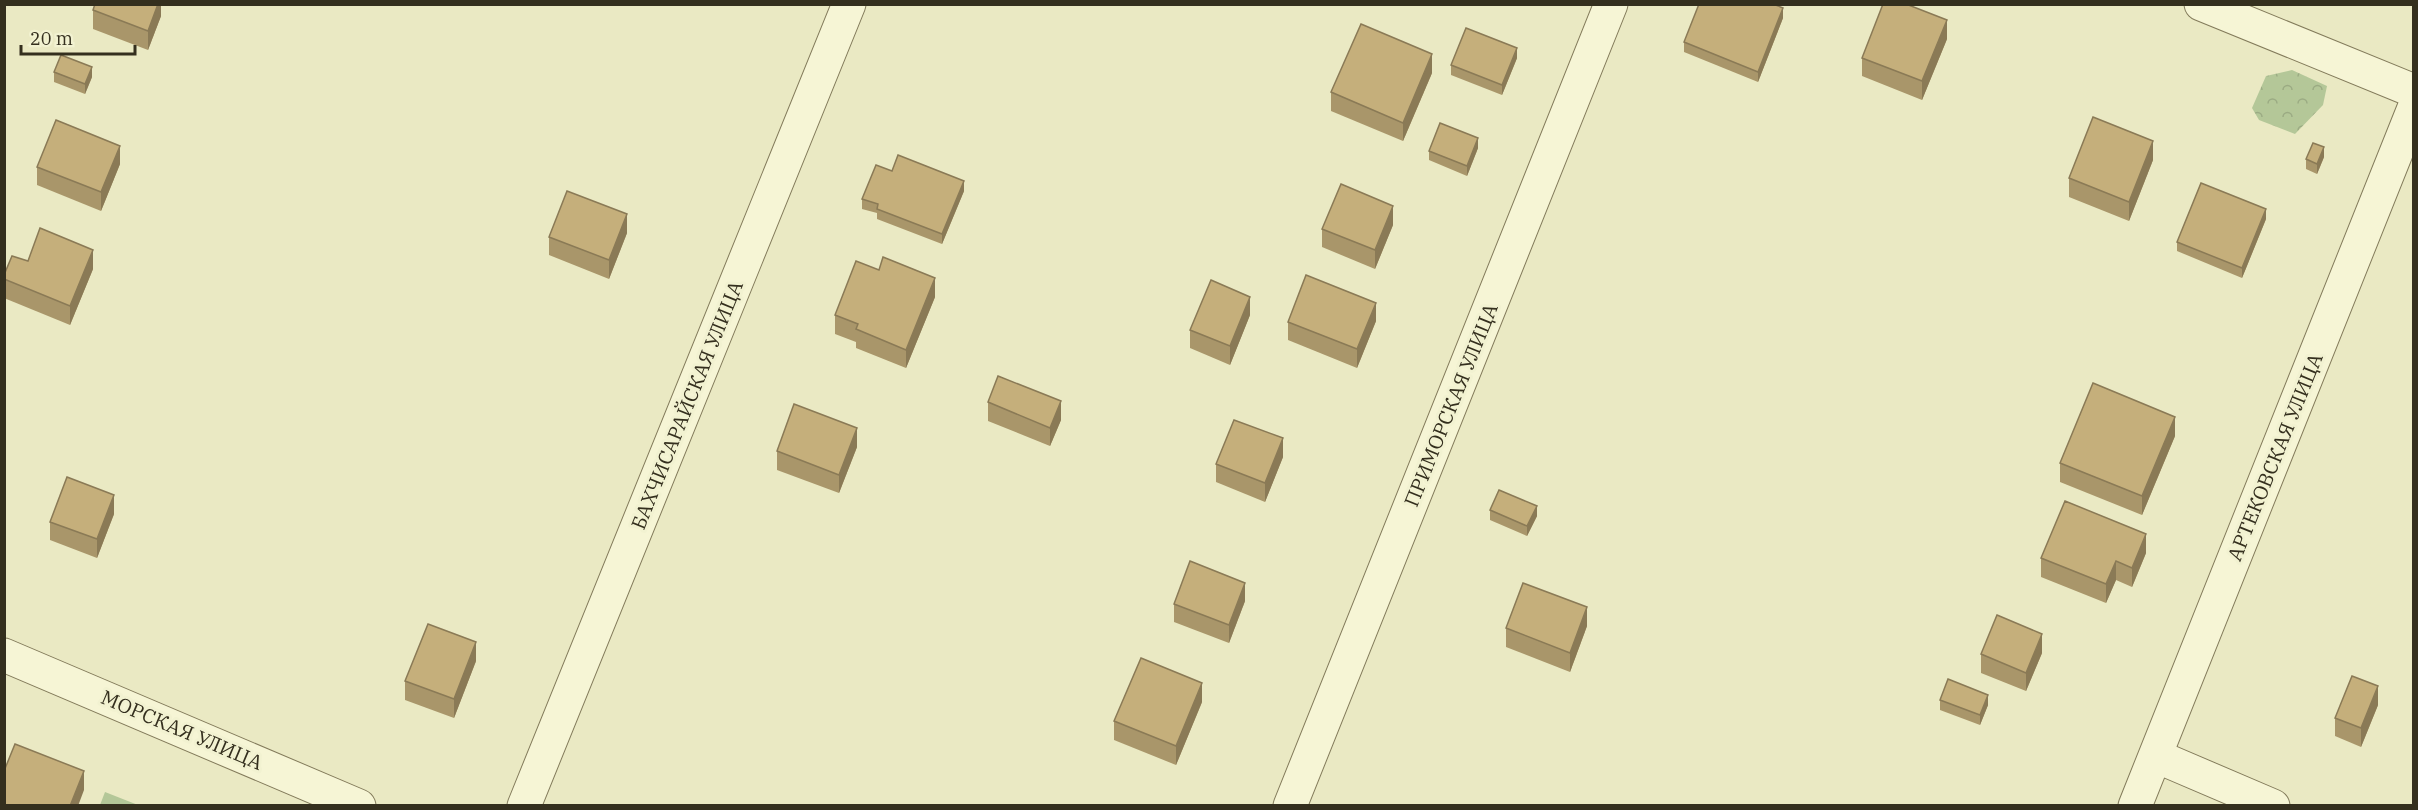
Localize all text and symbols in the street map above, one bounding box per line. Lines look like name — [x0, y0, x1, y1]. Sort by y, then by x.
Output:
scale bar — [21, 18, 135, 56]
text: 20 m — [30, 27, 73, 50]
street label: БАХЧИСАРАЙСКАЯ УЛИЦА — [624, 276, 749, 533]
street label: ПРИМОРСКАЯ УЛИЦА — [1397, 299, 1504, 511]
street label: АРТЕКОВСКАЯ УЛИЦА — [2220, 349, 2329, 565]
street label: МОРСКАЯ УЛИЦА — [97, 683, 267, 776]

